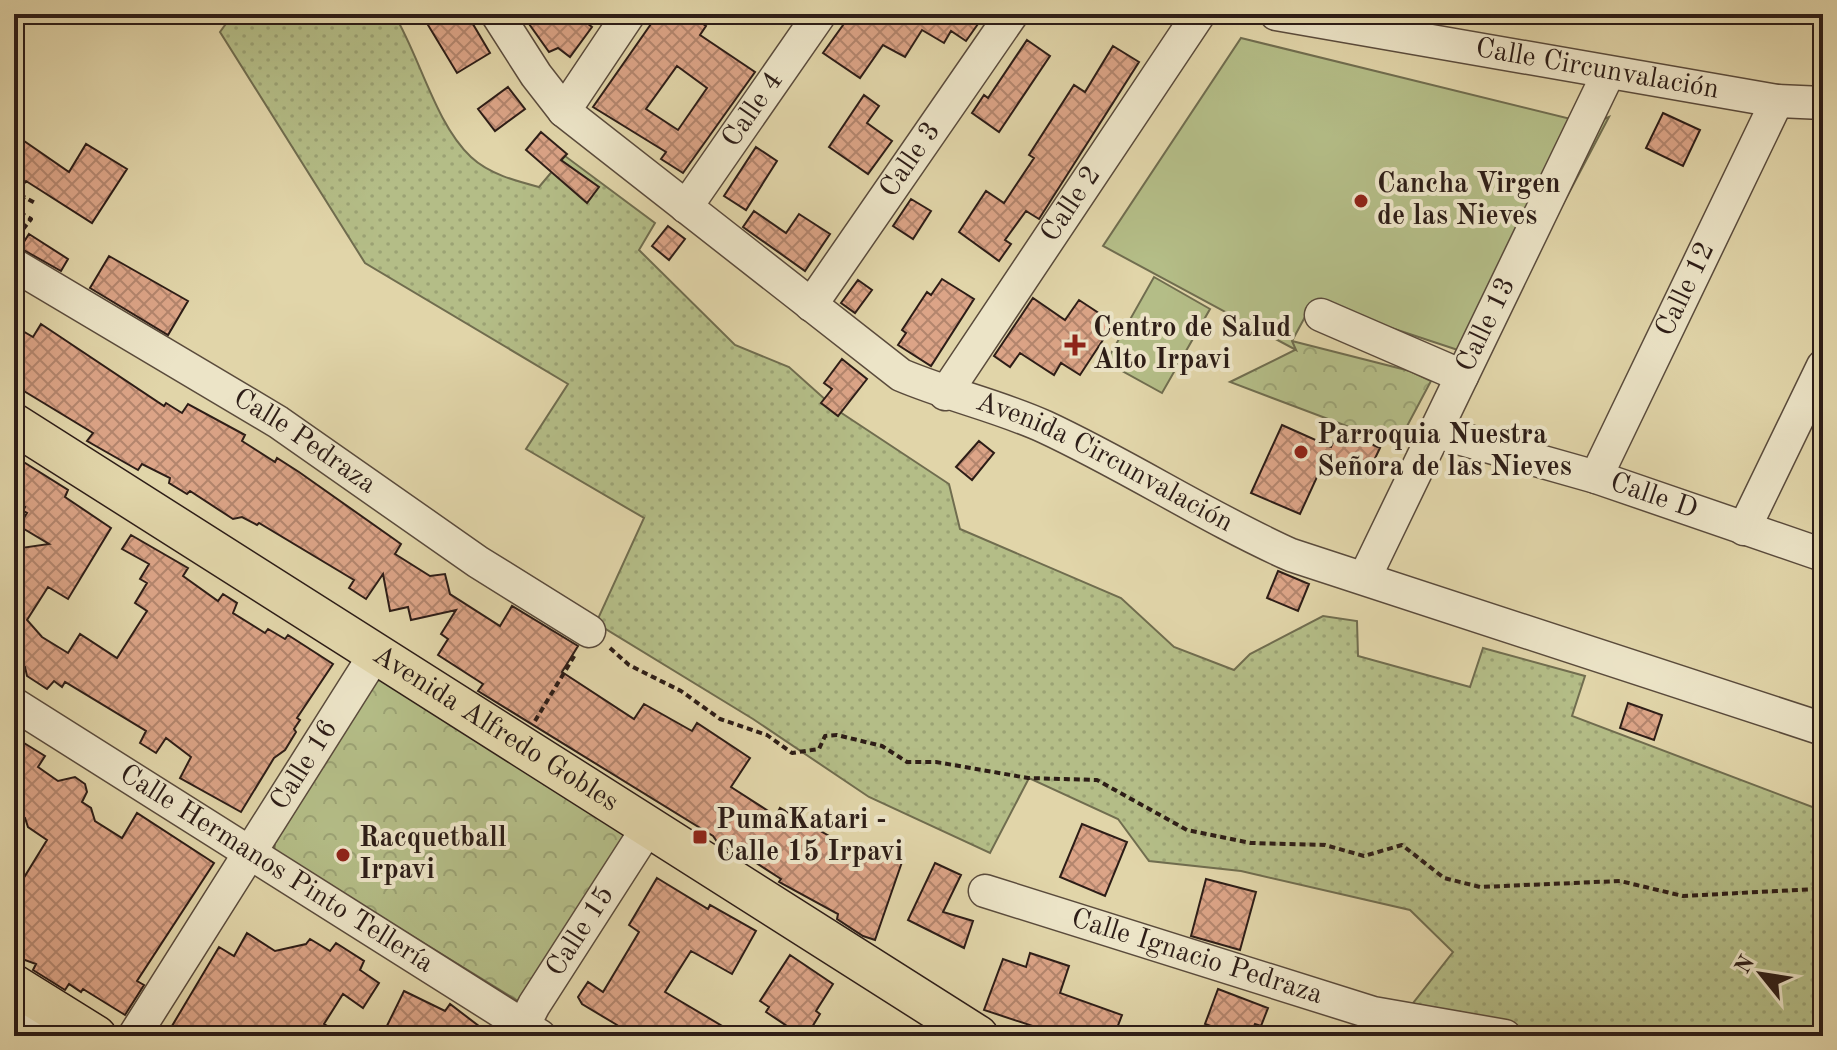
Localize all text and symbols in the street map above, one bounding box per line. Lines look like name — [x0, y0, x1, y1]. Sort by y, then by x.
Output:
street label: Calle Circunvalación — [1473, 35, 1721, 105]
street label: Calle 4 — [718, 67, 789, 153]
street label: Calle 3 — [875, 117, 947, 203]
street label: Calle 2 — [1037, 161, 1107, 247]
place label: Cancha Virgen de las Nieves — [1377, 171, 1561, 231]
marker: Cancha Virgen de las Nieves — [1352, 192, 1370, 210]
street label: Calle 12 — [1652, 238, 1721, 341]
street label: Calle 13 — [1452, 273, 1521, 376]
place label: Centro de Salud Alto Irpavi — [1093, 315, 1291, 375]
marker: Centro de Salud Alto Irpavi — [1064, 334, 1086, 356]
street label: Calle Pedraza — [228, 385, 381, 500]
street label: Avenida Circunvalación — [972, 388, 1237, 538]
place label: Parroquia Nuestra Señora de las Nieves — [1317, 422, 1572, 482]
marker: Parroquia Nuestra Señora de las Nieves — [1292, 443, 1310, 461]
street label: Calle D — [1606, 469, 1701, 525]
street label: Avenida Alfredo Gobles — [367, 641, 623, 818]
street label: Calle 16 — [266, 715, 344, 816]
street label: Calle Hermanos Pinto Tellería — [114, 760, 438, 979]
place label: PumaKatari - Calle 15 Irpavi — [716, 807, 903, 867]
place label: Racquetball Irpavi — [359, 825, 507, 885]
marker: PumaKatari - Calle 15 Irpavi — [691, 828, 709, 846]
marker: Racquetball Irpavi — [334, 846, 352, 864]
street label: Calle 15 — [542, 882, 620, 982]
street label: Calle Ignacio Pedraza — [1068, 905, 1326, 1010]
north arrow — [1721, 934, 1801, 1014]
text: N — [1732, 952, 1759, 978]

